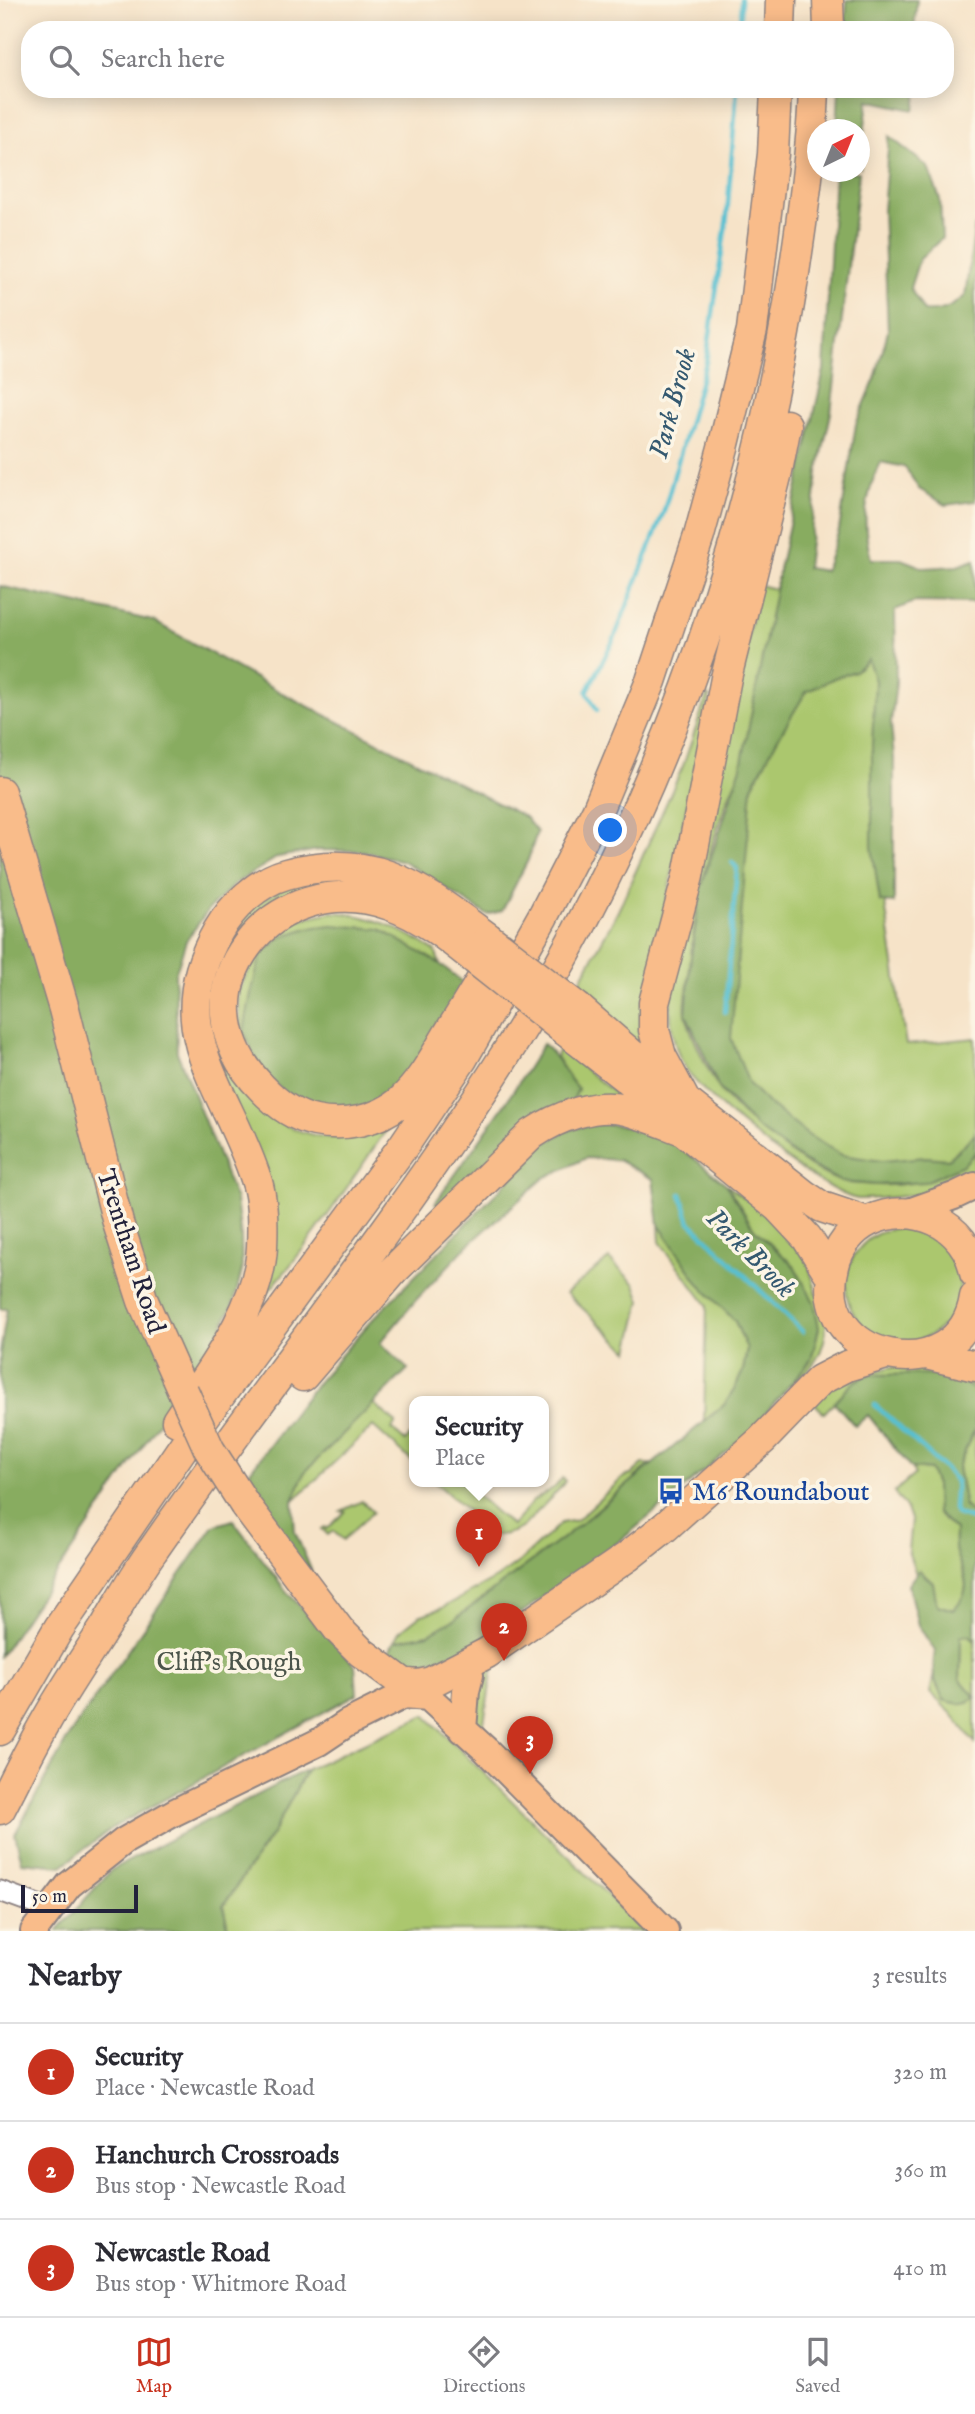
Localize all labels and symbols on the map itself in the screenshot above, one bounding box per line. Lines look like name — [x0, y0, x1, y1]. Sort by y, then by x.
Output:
north arrow — [807, 119, 870, 182]
water label: Park Brook — [642, 345, 705, 463]
your location — [593, 813, 627, 847]
street label: Trentham Road — [89, 1165, 173, 1338]
water label: Park Brook — [698, 1202, 802, 1306]
bus stop icon: M6 Roundabout — [656, 1476, 686, 1506]
place label: M6 Roundabout — [692, 1476, 869, 1509]
pin: 1 — [456, 1509, 502, 1567]
pin: 2 — [481, 1603, 527, 1661]
park label: Cliff's Rough — [157, 1646, 302, 1679]
pin: 3 — [507, 1716, 553, 1774]
scale bar — [21, 1882, 138, 1914]

